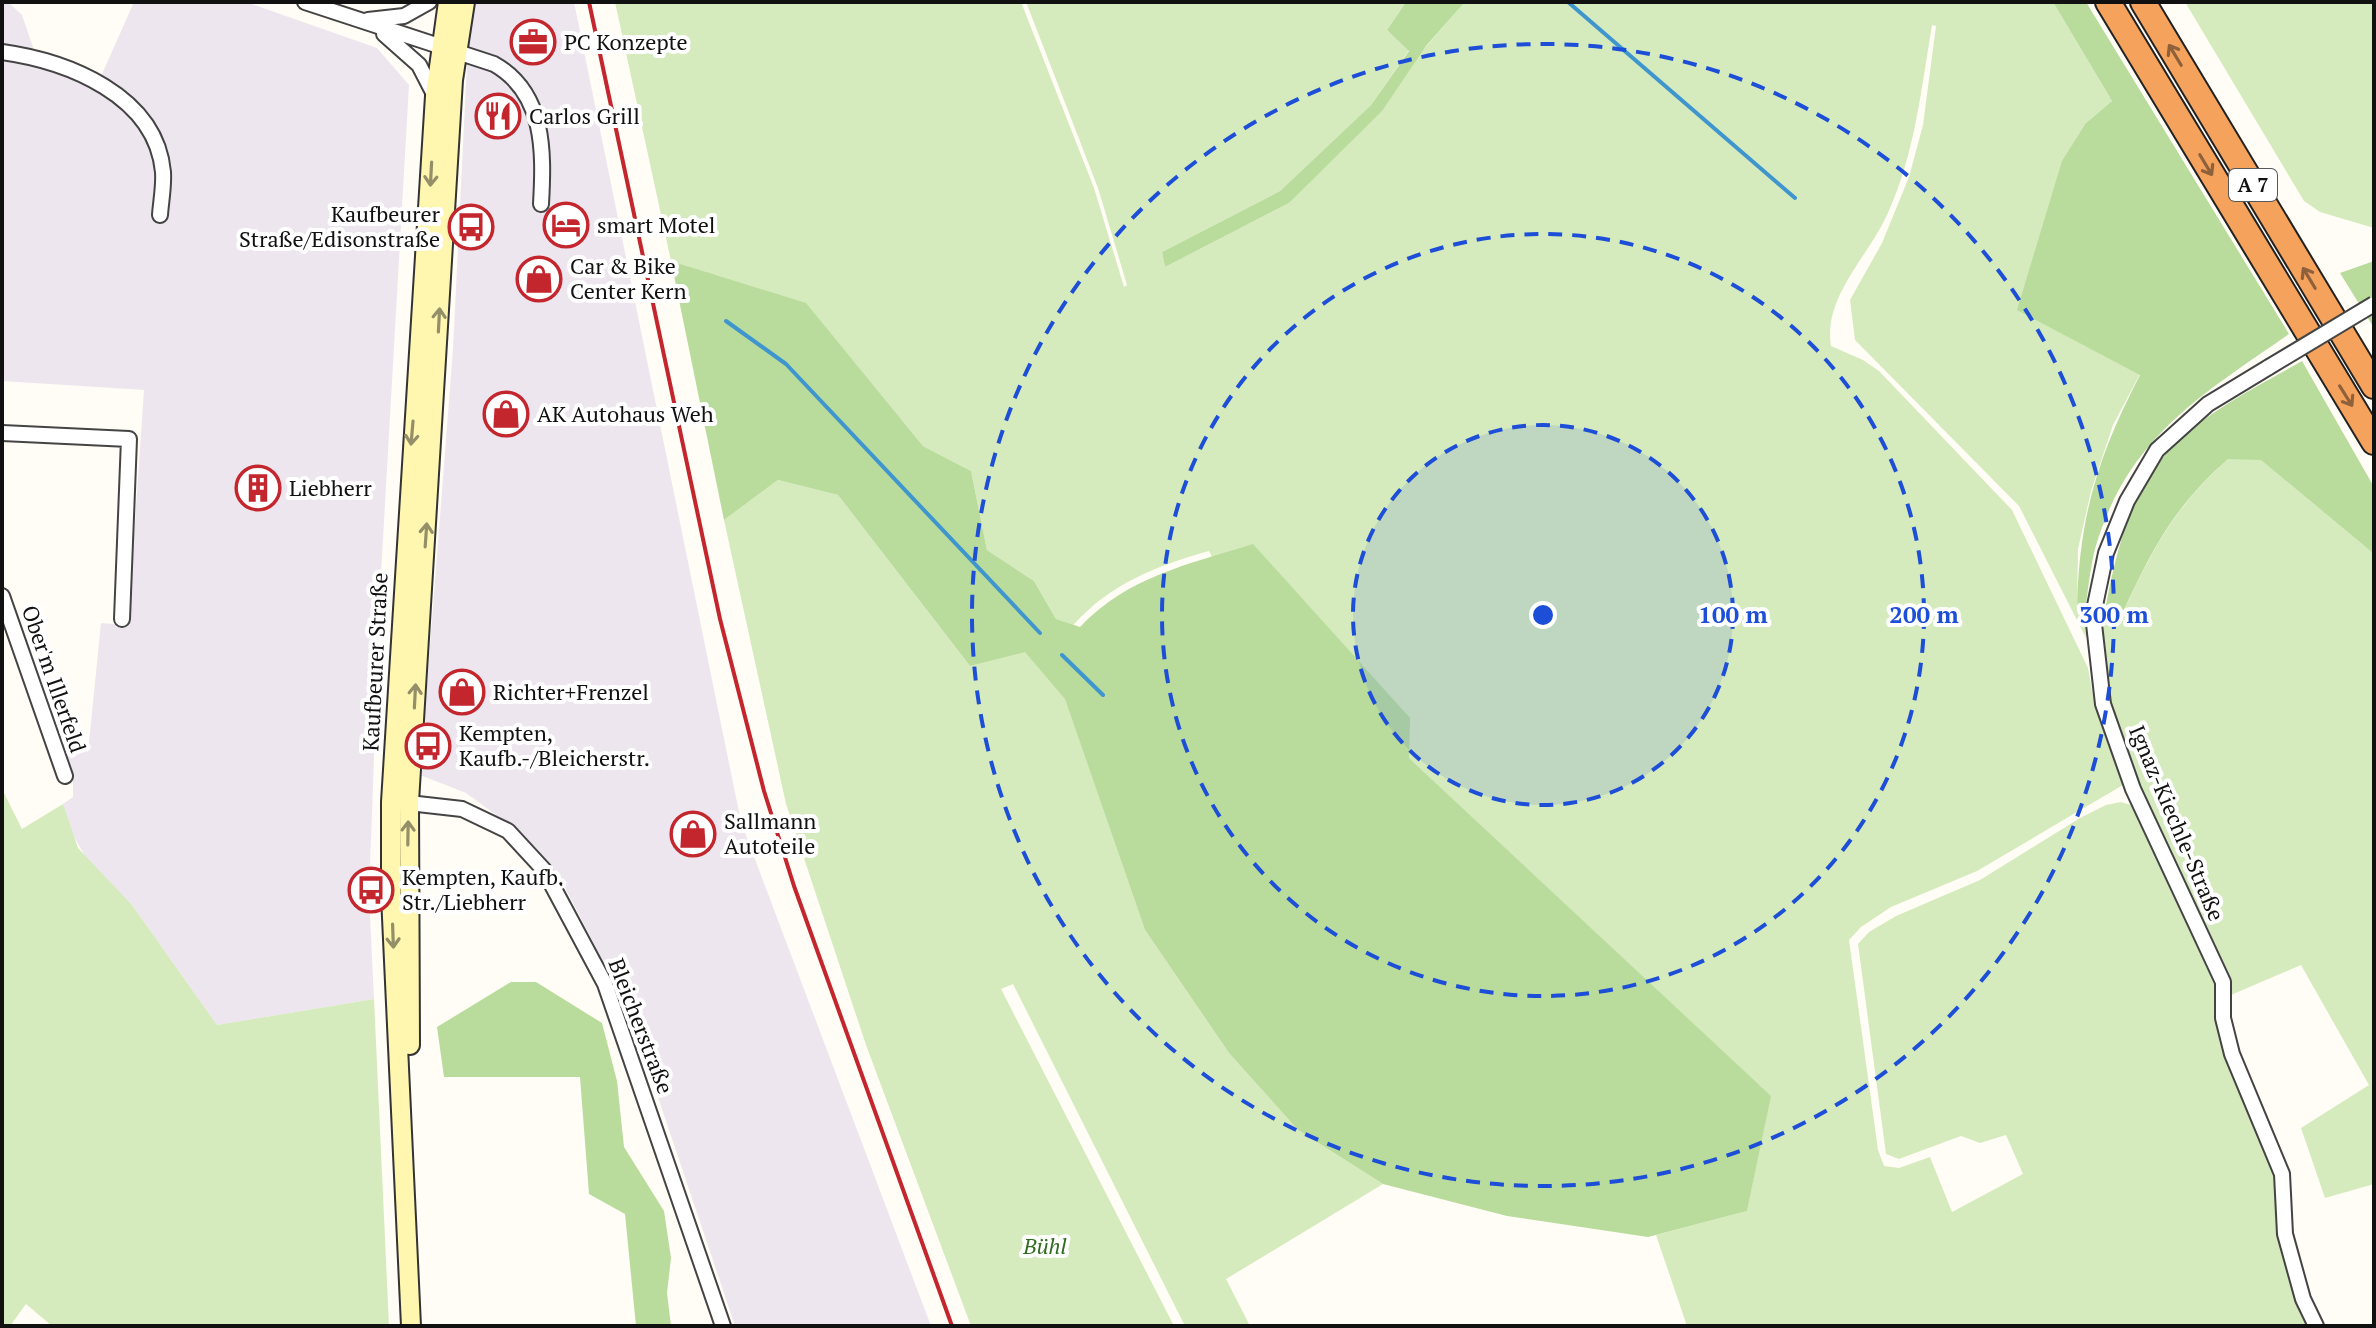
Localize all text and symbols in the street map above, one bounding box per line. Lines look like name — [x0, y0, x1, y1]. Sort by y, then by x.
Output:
office icon: PC Konzepte — [509, 18, 557, 66]
place label: PC Konzepte — [564, 27, 688, 56]
one-way arrow — [2167, 44, 2183, 67]
restaurant icon: Carlos Grill — [474, 92, 522, 140]
place label: Carlos Grill — [529, 101, 640, 130]
one-way arrow — [2198, 153, 2214, 176]
one-way arrow — [423, 160, 438, 187]
road number: A 7 — [2229, 169, 2277, 201]
place label: Kaufbeurer Straße/Edisonstraße — [239, 199, 441, 253]
hotel icon: smart Motel — [542, 201, 590, 249]
bus stop icon: Kaufbeurer Straße/Edisonstraße — [447, 203, 495, 251]
place label: smart Motel — [597, 210, 715, 239]
place label: Car & Bike Center Kern — [570, 251, 687, 305]
shop icon: Car & Bike Center Kern — [515, 255, 563, 303]
one-way arrow — [2300, 267, 2316, 290]
one-way arrow — [432, 307, 447, 334]
one-way arrow — [2338, 384, 2354, 407]
shop icon: AK Autohaus Weh — [482, 390, 530, 438]
place label: AK Autohaus Weh — [537, 399, 714, 428]
one-way arrow — [404, 419, 419, 446]
building icon: Liebherr — [234, 464, 282, 512]
place label: Liebherr — [289, 473, 372, 502]
one-way arrow — [419, 522, 434, 549]
street label: Kaufbeurer Straße — [355, 572, 394, 752]
text: 100 m — [1698, 598, 1768, 630]
text: 200 m — [1889, 598, 1959, 630]
text: 300 m — [2079, 598, 2149, 630]
street label: Ober'm Illerfeld — [16, 601, 93, 756]
centre of rings — [1529, 601, 1557, 629]
shop icon: Richter+Frenzel — [438, 668, 486, 716]
place label: Richter+Frenzel — [493, 677, 649, 706]
one-way arrow — [408, 683, 423, 710]
place label: Kempten, Kaufb.-/Bleicherstr. — [459, 718, 650, 772]
street label: Ignaz-Kiechle-Straße — [2123, 721, 2232, 925]
bus stop icon: Kempten, Kaufb.-/Bleicherstr. — [404, 722, 452, 770]
place label: Sallmann Autoteile — [724, 806, 816, 860]
shop icon: Sallmann Autoteile — [669, 810, 717, 858]
one-way arrow — [400, 820, 416, 847]
place label: Kempten, Kaufb. Str./Liebherr — [402, 862, 564, 916]
bus stop icon: Kempten, Kaufb. Str./Liebherr — [347, 866, 395, 914]
one-way arrow — [386, 922, 401, 949]
street label: Bleicherstraße — [602, 954, 681, 1098]
park label: Bühl — [1022, 1231, 1067, 1260]

